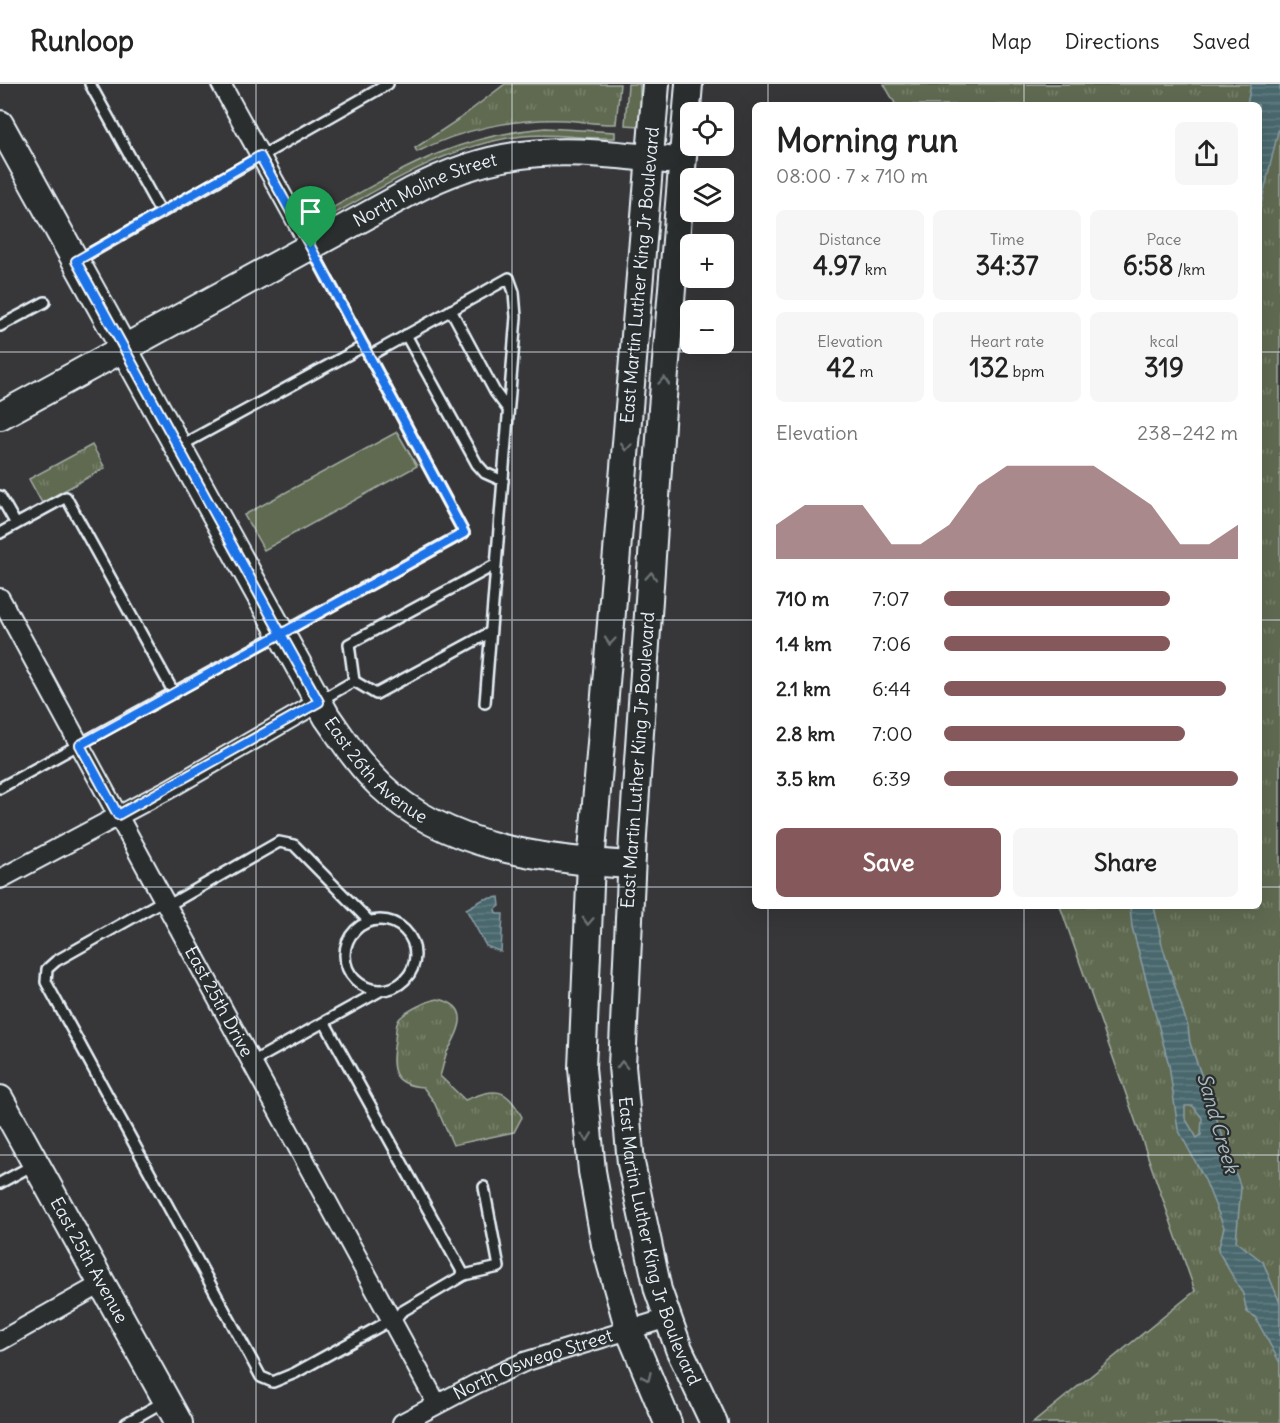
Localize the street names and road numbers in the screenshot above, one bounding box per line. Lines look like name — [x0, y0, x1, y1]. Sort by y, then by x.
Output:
street label: East Martin Luther King Jr Boulevard — [615, 125, 664, 424]
street label: North Moline Street — [349, 148, 499, 232]
street label: East Martin Luther King Jr Boulevard — [616, 610, 659, 909]
street label: East 26th Avenue — [319, 712, 432, 828]
street label: East 25th Drive — [180, 942, 259, 1061]
street label: East Martin Luther King Jr Boulevard — [614, 1096, 707, 1389]
street label: East 25th Avenue — [45, 1193, 133, 1327]
street label: North Oswego Street — [449, 1324, 615, 1405]

